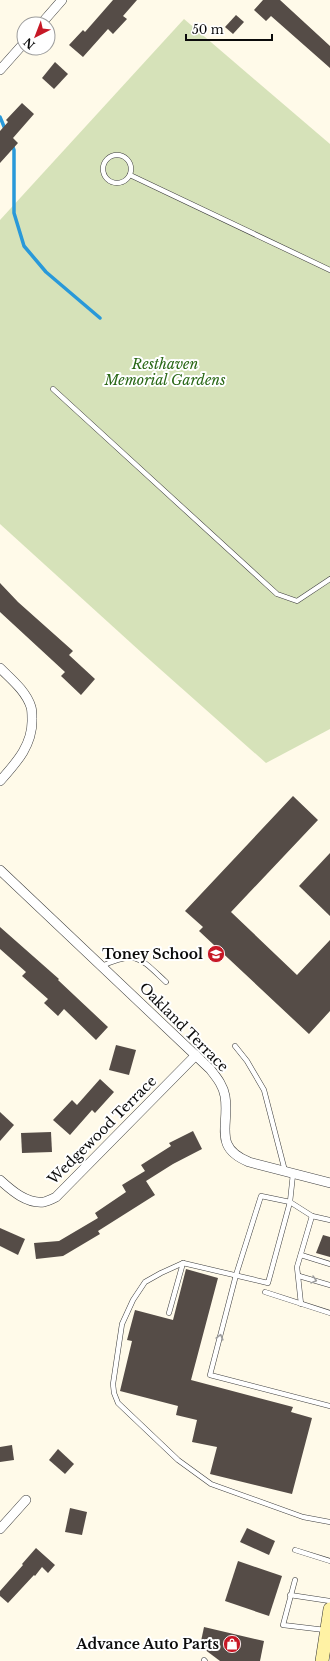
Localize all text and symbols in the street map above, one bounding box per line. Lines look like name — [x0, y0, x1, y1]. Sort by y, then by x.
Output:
north arrow — [16, 16, 56, 56]
scale bar — [186, 16, 272, 42]
text: 50 m — [192, 22, 224, 37]
text: N — [20, 34, 38, 52]
park label: Resthaven Memorial Gardens — [104, 355, 225, 389]
school or university icon: Toney School — [206, 944, 226, 964]
place label: Toney School — [102, 945, 203, 963]
street label: Oakland Terrace — [136, 979, 232, 1075]
street label: Wedgewood Terrace — [43, 1072, 160, 1189]
one-way arrow — [311, 1276, 318, 1284]
one-way arrow — [215, 1334, 224, 1341]
shop icon: Advance Auto Parts — [222, 1634, 242, 1654]
place label: Advance Auto Parts — [75, 1635, 219, 1653]

